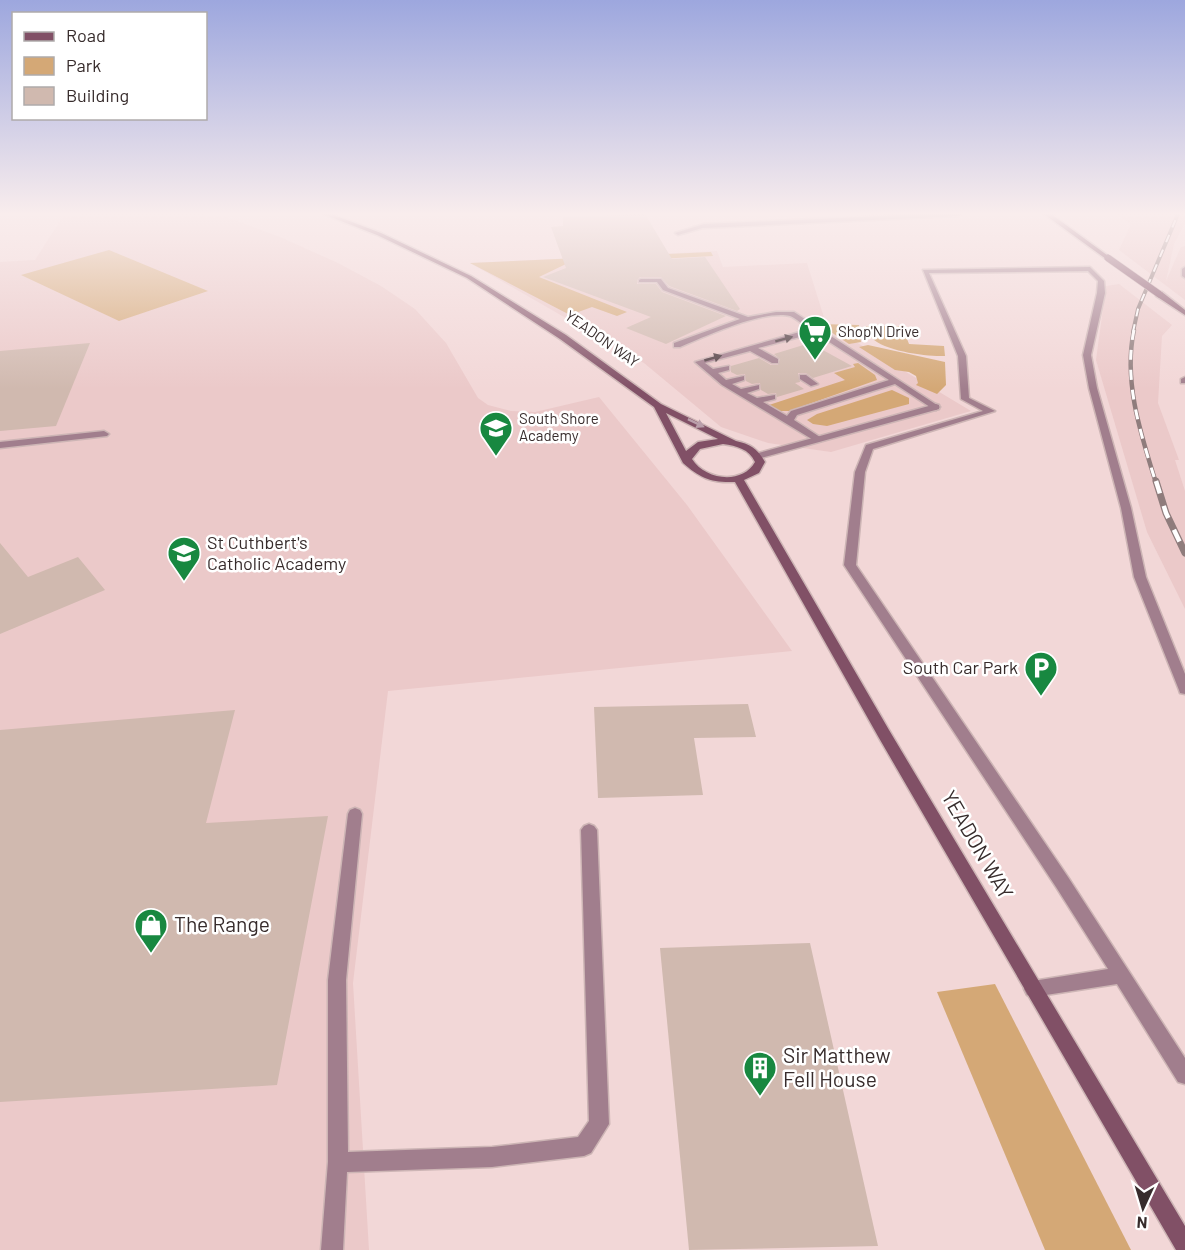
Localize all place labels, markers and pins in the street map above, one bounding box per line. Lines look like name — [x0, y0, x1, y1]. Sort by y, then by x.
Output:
supermarket icon: Shop'N Drive — [797, 314, 833, 361]
place label: Shop'N Drive — [838, 322, 919, 340]
place label: South Shore Academy — [519, 409, 599, 444]
school or university icon: South Shore Academy — [478, 410, 514, 457]
place label: St Cuthbert's Catholic Academy — [207, 531, 346, 574]
school or university icon: St Cuthbert's Catholic Academy — [166, 535, 202, 582]
parking icon: South Car Park — [1023, 650, 1059, 697]
place label: South Car Park — [903, 656, 1018, 678]
shop icon: The Range — [133, 907, 169, 954]
place label: The Range — [174, 911, 270, 936]
place label: Sir Matthew Fell House — [783, 1042, 891, 1091]
building icon: Sir Matthew Fell House — [742, 1050, 778, 1097]

